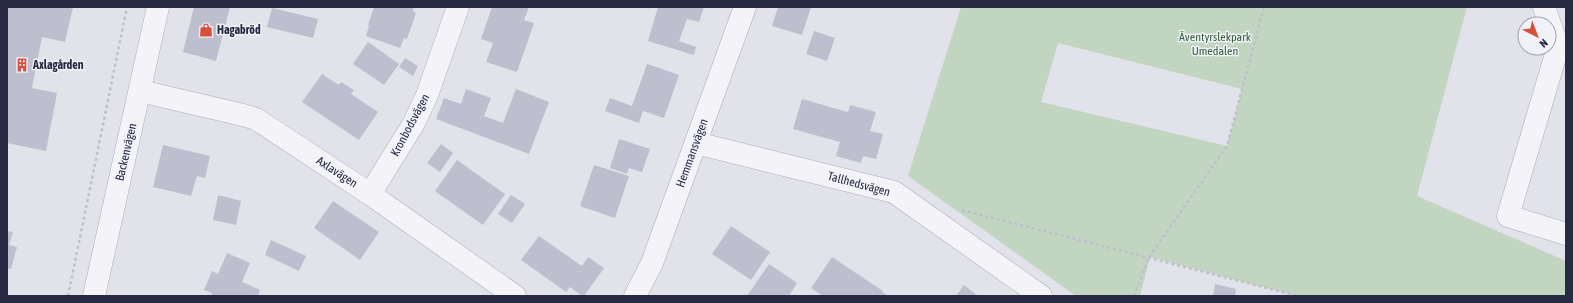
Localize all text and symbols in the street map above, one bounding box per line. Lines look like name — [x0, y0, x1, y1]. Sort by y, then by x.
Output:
north arrow — [1517, 16, 1557, 56]
shop icon: Hagabröd — [198, 22, 214, 38]
place label: Hagabröd — [217, 23, 261, 37]
park label: Äventyrslekpark Umedalen — [1179, 30, 1252, 58]
text: N — [1537, 37, 1550, 50]
building icon: Axlagården — [14, 57, 30, 73]
place label: Axlagården — [32, 58, 84, 72]
street label: Kronbodsvägen — [388, 91, 432, 159]
street label: Hemmansvägen — [673, 117, 711, 189]
street label: Backenvägen — [113, 122, 139, 182]
street label: Axlavägen — [314, 154, 360, 190]
street label: Tallhedsvägen — [826, 169, 892, 199]

